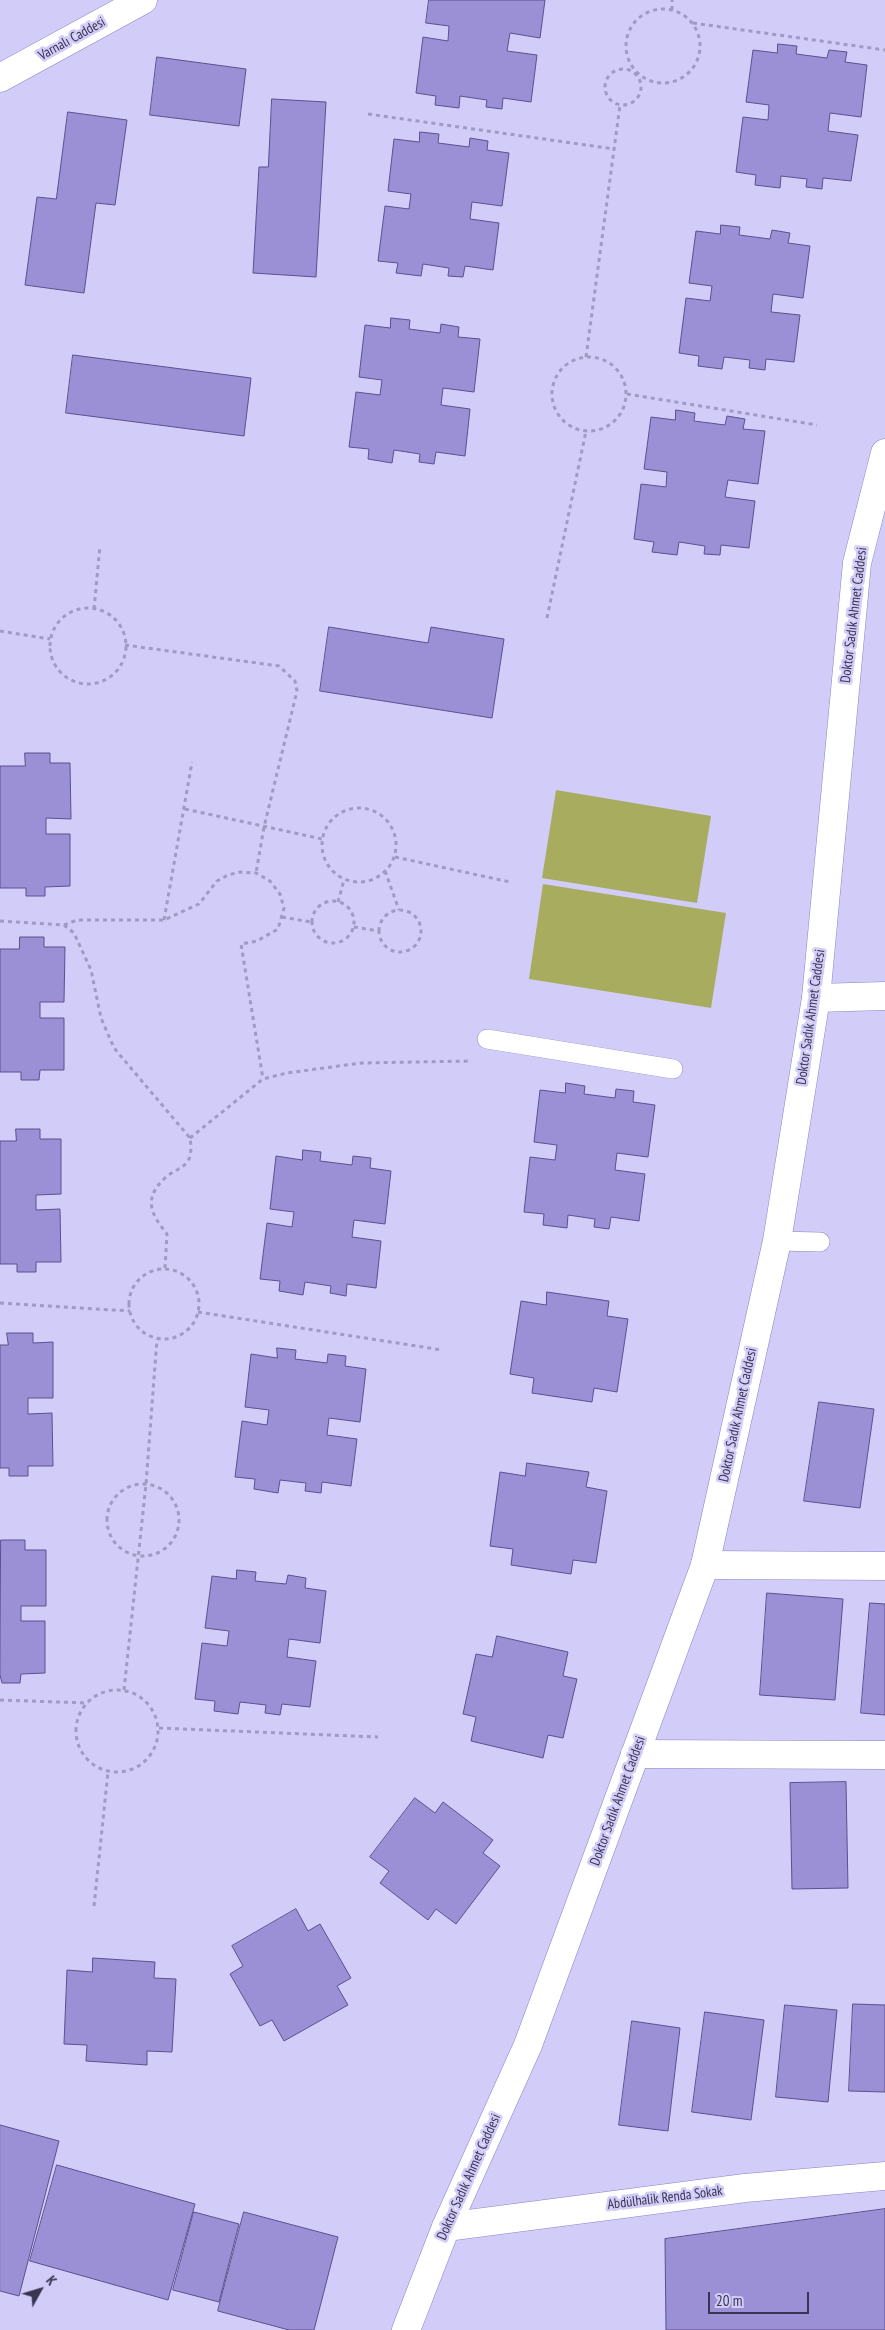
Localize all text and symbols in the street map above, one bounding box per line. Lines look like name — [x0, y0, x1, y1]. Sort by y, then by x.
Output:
street label: Varnalı Caddesi — [36, 14, 108, 64]
street label: Doktor Sadık Ahmet Caddesi — [837, 546, 871, 684]
street label: Doktor Sadık Ahmet Caddesi — [793, 948, 829, 1086]
street label: Doktor Sadık Ahmet Caddesi — [716, 1346, 760, 1484]
street label: Doktor Sadık Ahmet Caddesi — [587, 1734, 649, 1868]
street label: Doktor Sadık Ahmet Caddesi — [434, 2111, 504, 2243]
street label: Abdülhalik Renda Sokak — [607, 2183, 723, 2213]
north arrow — [15, 2265, 65, 2315]
text: K — [42, 2272, 61, 2289]
scale bar — [710, 2282, 811, 2314]
text: 20 m — [716, 2291, 742, 2310]

